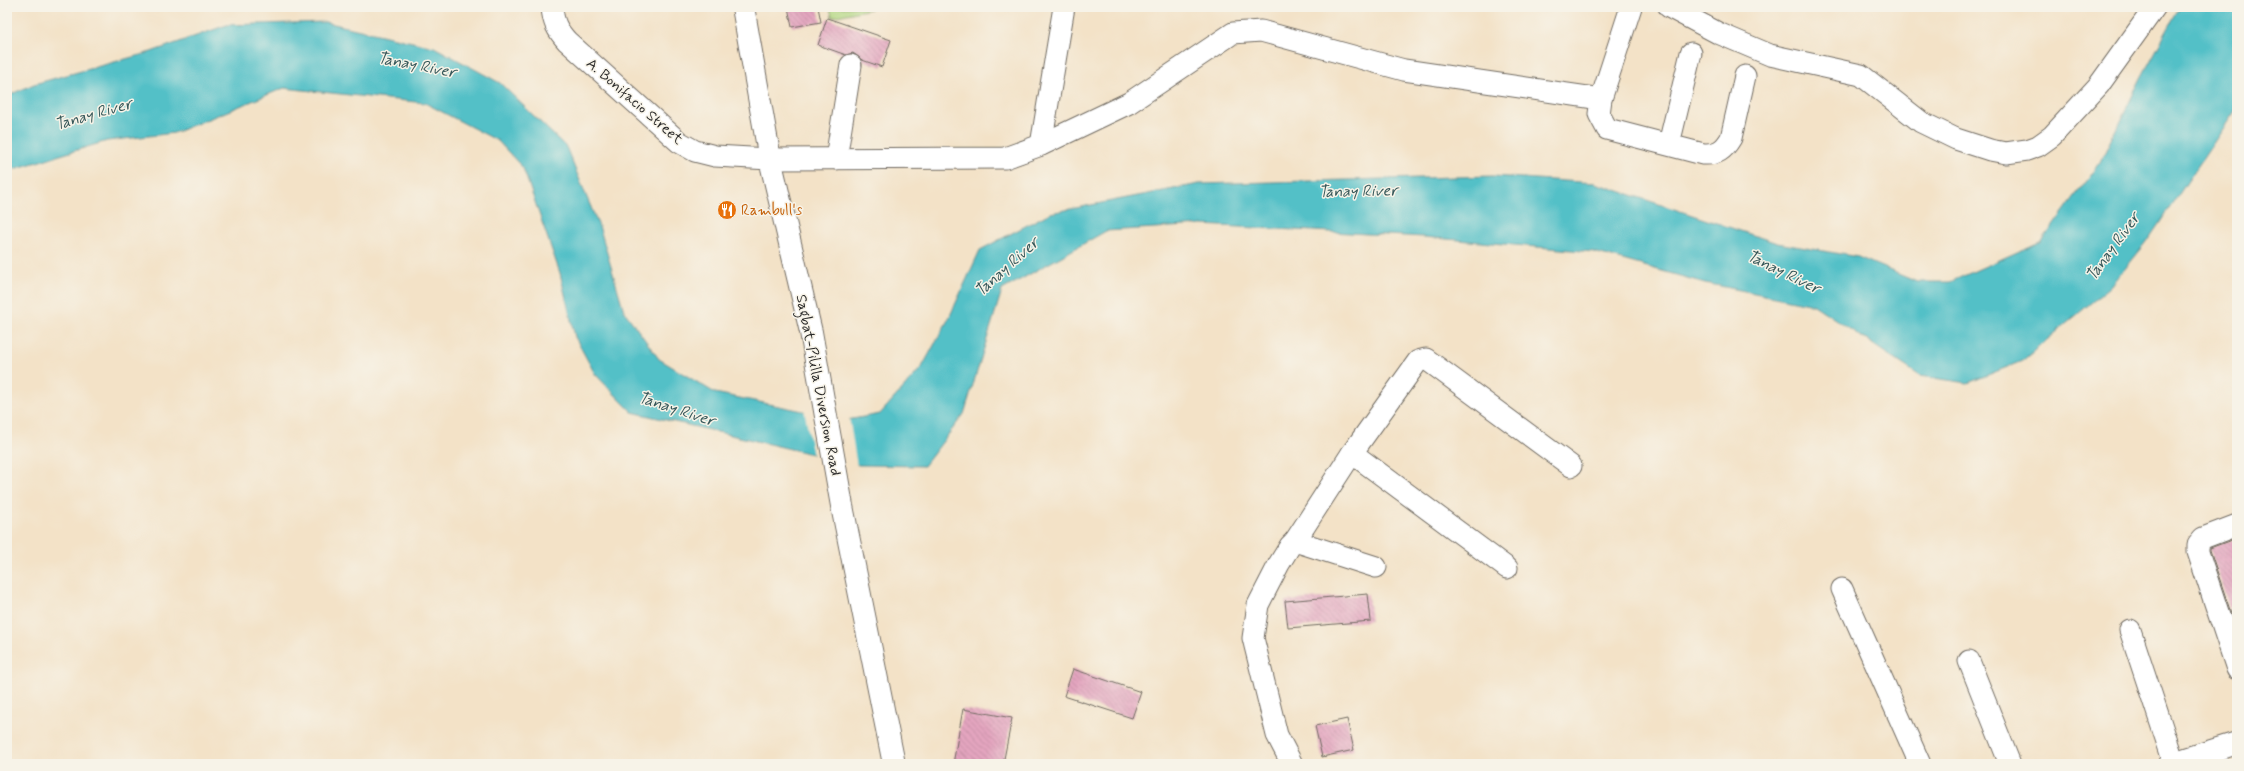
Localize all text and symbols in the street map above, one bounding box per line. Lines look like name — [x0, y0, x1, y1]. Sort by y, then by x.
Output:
water label: Tanay River — [376, 48, 460, 84]
street label: A. Bonifacio Street — [582, 54, 687, 150]
water label: Tanay River — [52, 93, 137, 135]
water label: Tanay River — [1318, 180, 1400, 203]
restaurant icon: Rambull's — [716, 199, 738, 221]
place label: Rambull's — [741, 201, 803, 221]
water label: Tanay River — [2081, 207, 2147, 285]
water label: Tanay River — [970, 231, 1045, 301]
water label: Tanay River — [1743, 245, 1826, 300]
street label: Sagbat-Pililla Diversion Road — [790, 293, 845, 478]
water label: Tanay River — [636, 387, 720, 432]

